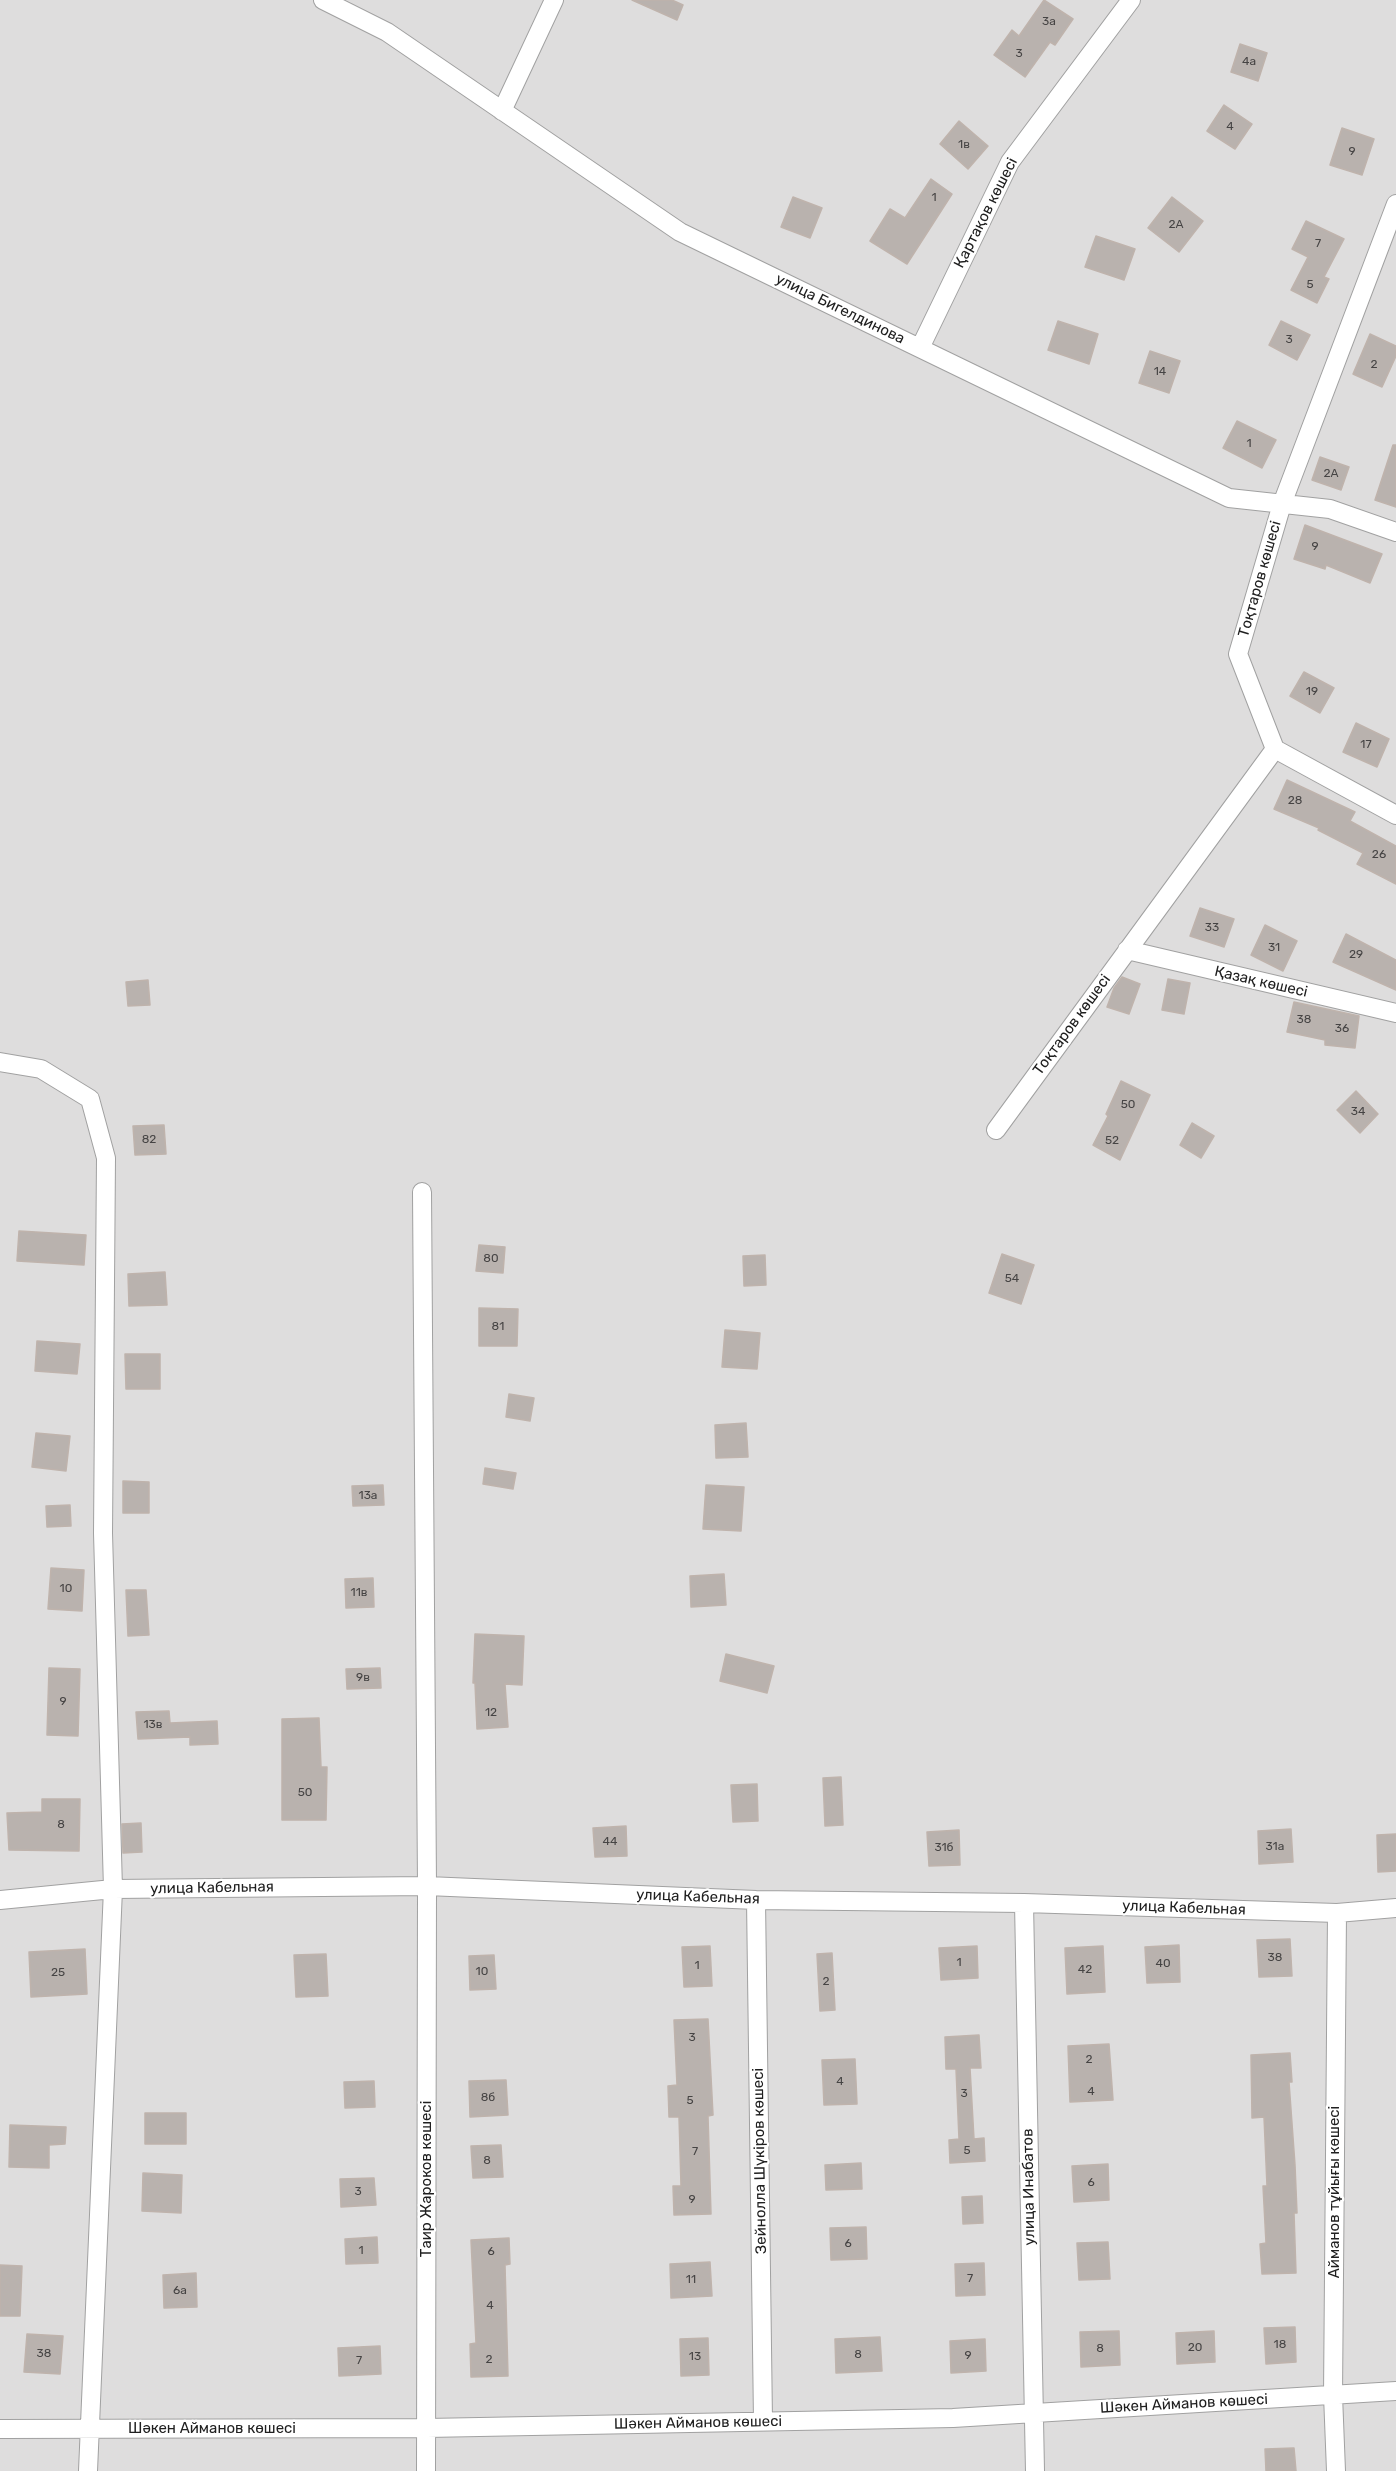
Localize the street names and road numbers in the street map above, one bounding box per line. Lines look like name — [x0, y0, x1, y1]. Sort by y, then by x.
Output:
street label: Қартақов көшесі — [950, 155, 1022, 271]
street label: улица Бигелдинова — [772, 270, 908, 348]
street label: Тоқтаров көшесі — [1235, 519, 1285, 639]
street label: Қазақ көшесі — [1213, 963, 1309, 1001]
street label: Тоқтаров көшесі — [1029, 971, 1115, 1079]
street label: улица Кабельная — [150, 1878, 274, 1898]
street label: улица Кабельная — [636, 1886, 760, 1908]
street label: улица Кабельная — [1122, 1897, 1246, 1919]
street label: Зейнолла Шүкіров көшесі — [749, 2068, 771, 2254]
street label: Таир Жароков көшесі — [418, 2101, 436, 2257]
street label: Айманов тұйығы көшесі — [1326, 2106, 1344, 2278]
street label: улица Инабатов — [1019, 2128, 1039, 2246]
street label: Шәкен Айманов көшесі — [1100, 2391, 1268, 2417]
street label: Шәкен Айманов көшесі — [614, 2413, 782, 2433]
street label: Шәкен Айманов көшесі — [128, 2420, 296, 2438]

